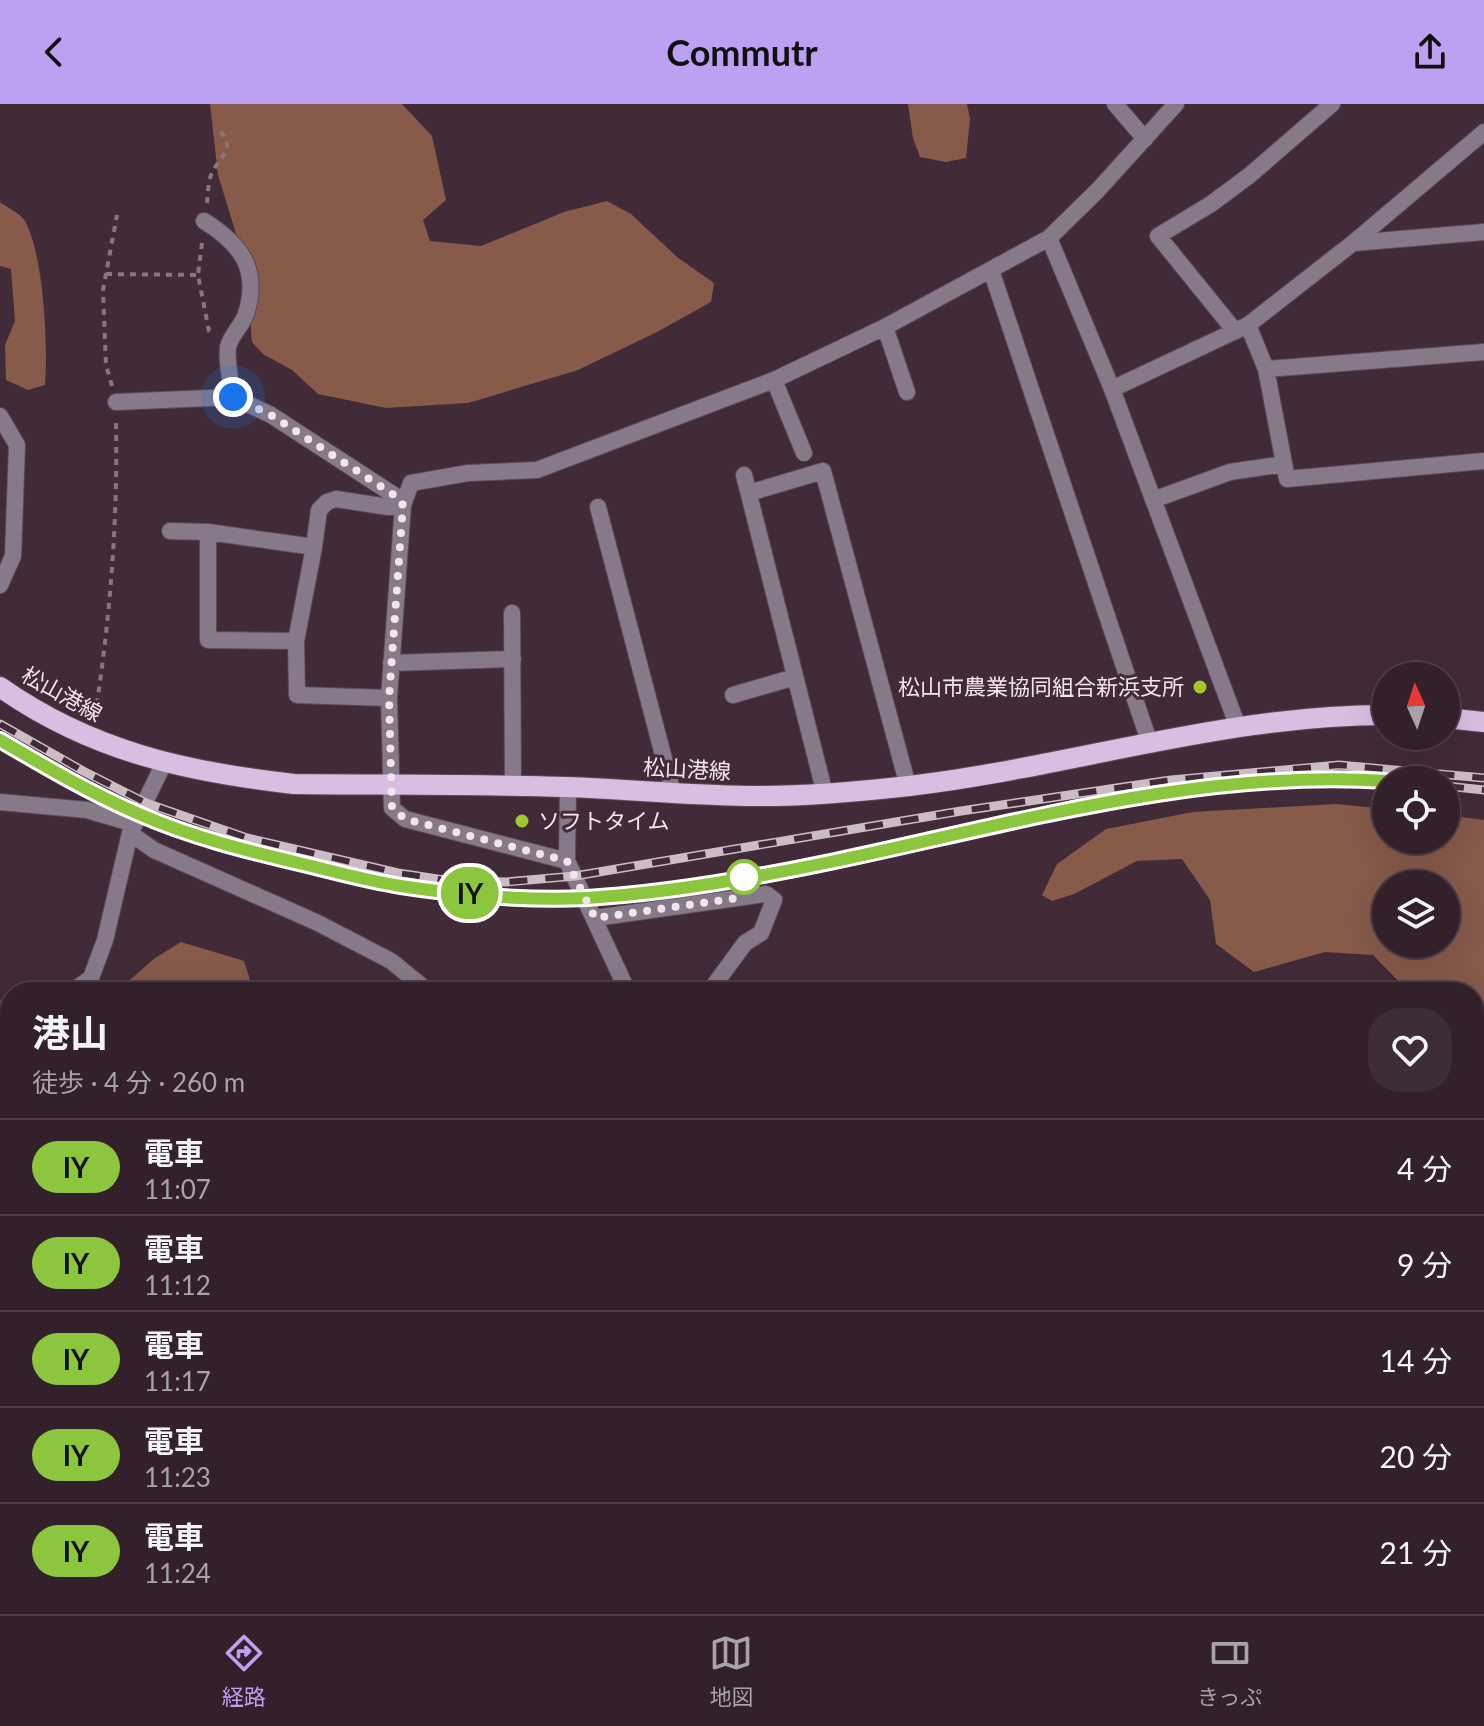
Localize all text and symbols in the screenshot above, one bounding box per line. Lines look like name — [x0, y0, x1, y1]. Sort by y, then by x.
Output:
icon: back — [32, 30, 76, 74]
text: Commutr — [666, 30, 818, 74]
icon: share — [1408, 30, 1452, 74]
your location — [213, 377, 253, 417]
street label: 松山港線 — [17, 660, 107, 727]
north arrow — [1372, 662, 1460, 750]
map controls — [1372, 662, 1460, 958]
place label: 松山市農業協同組合新浜支所 — [898, 673, 1184, 700]
marker: 松山市農業協同組合新浜支所 — [1191, 678, 1209, 696]
street label: 松山港線 — [642, 753, 732, 784]
button: locate — [1372, 766, 1460, 854]
place label: ソフトタイム — [538, 807, 670, 834]
marker: ソフトタイム — [513, 812, 531, 830]
unlabelled marker — [727, 860, 761, 894]
line badge: IY — [434, 867, 506, 919]
button: layers — [1372, 870, 1460, 958]
text: IY — [457, 876, 483, 910]
button: heart — [1368, 1008, 1452, 1092]
text: 港山 — [32, 1009, 108, 1055]
text: 徒歩 · 4 分 · 260 m — [32, 1066, 245, 1098]
text: 電車 — [144, 1134, 204, 1170]
text: IY — [63, 1150, 89, 1184]
text: 4 分 — [1397, 1150, 1452, 1186]
text: 11:07 — [144, 1173, 211, 1205]
text: 電車 — [144, 1230, 204, 1266]
text: IY — [63, 1246, 89, 1280]
text: 9 分 — [1397, 1246, 1452, 1282]
text: 11:12 — [144, 1269, 211, 1301]
text: 電車 — [144, 1326, 204, 1362]
text: IY — [63, 1342, 89, 1376]
text: 14 分 — [1380, 1342, 1452, 1378]
text: 11:17 — [144, 1365, 211, 1397]
text: 電車 — [144, 1422, 204, 1458]
text: IY — [63, 1438, 89, 1472]
text: 20 分 — [1380, 1438, 1452, 1474]
text: 11:23 — [144, 1461, 211, 1493]
text: 電車 — [144, 1518, 204, 1554]
text: IY — [63, 1534, 89, 1568]
text: 21 分 — [1380, 1534, 1452, 1570]
text: 11:24 — [144, 1557, 211, 1589]
tab: 経路 — [222, 1631, 266, 1711]
tab: 地図 — [709, 1631, 753, 1711]
tab: きっぷ — [1197, 1631, 1262, 1711]

